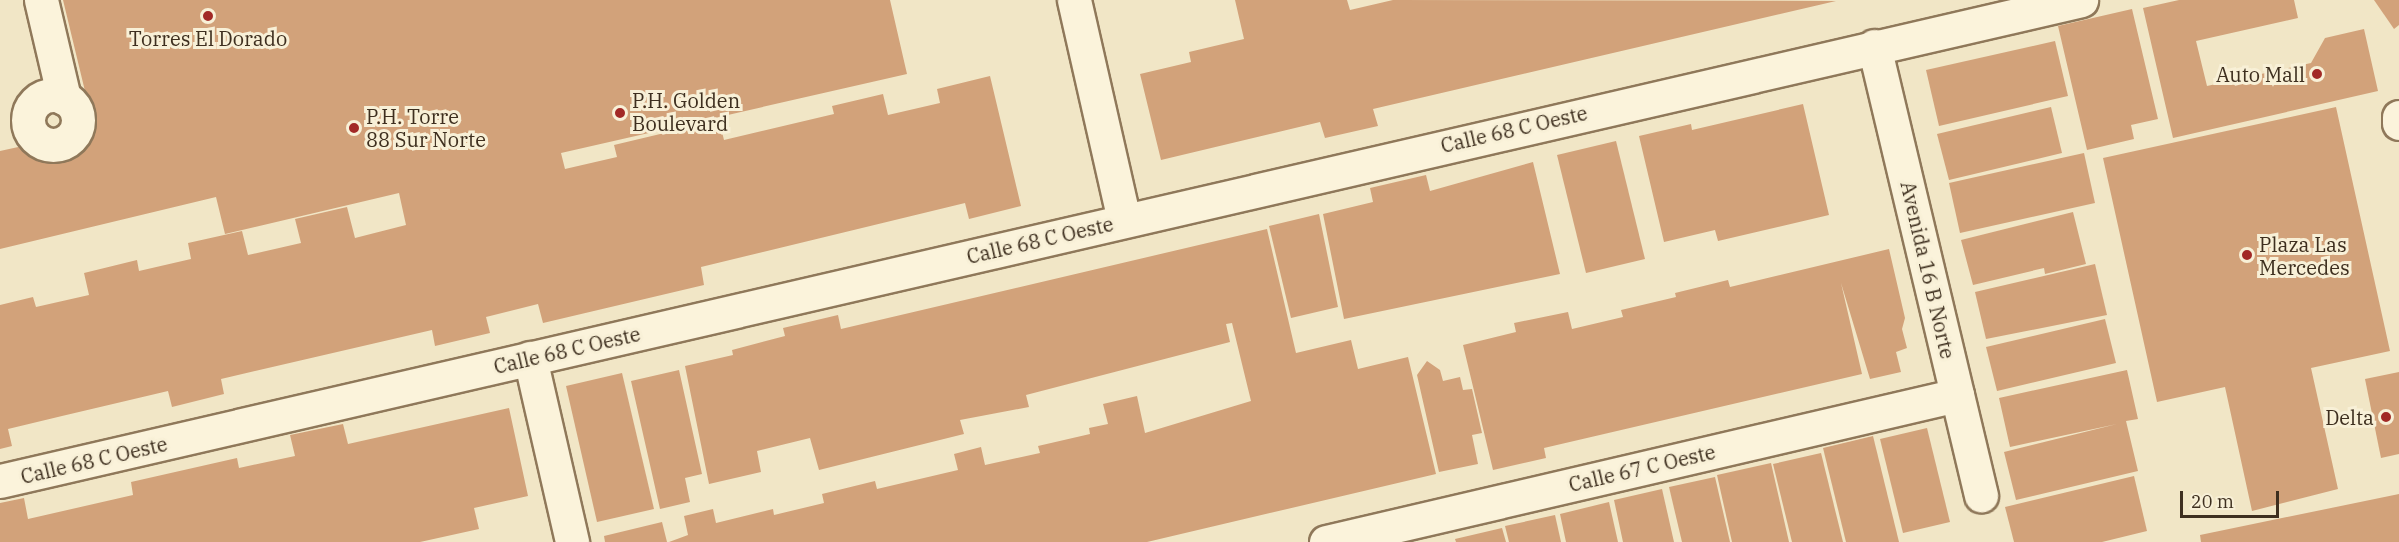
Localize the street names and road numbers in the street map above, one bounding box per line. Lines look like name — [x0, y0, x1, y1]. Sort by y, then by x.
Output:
street label: Calle 68 C Oeste — [1438, 100, 1590, 158]
street label: Avenida 16 B Norte — [1896, 179, 1960, 361]
street label: Calle 68 C Oeste — [964, 211, 1116, 269]
street label: Calle 68 C Oeste — [491, 321, 643, 379]
street label: Calle 68 C Oeste — [18, 431, 170, 489]
street label: Calle 67 C Oeste — [1566, 439, 1718, 497]

